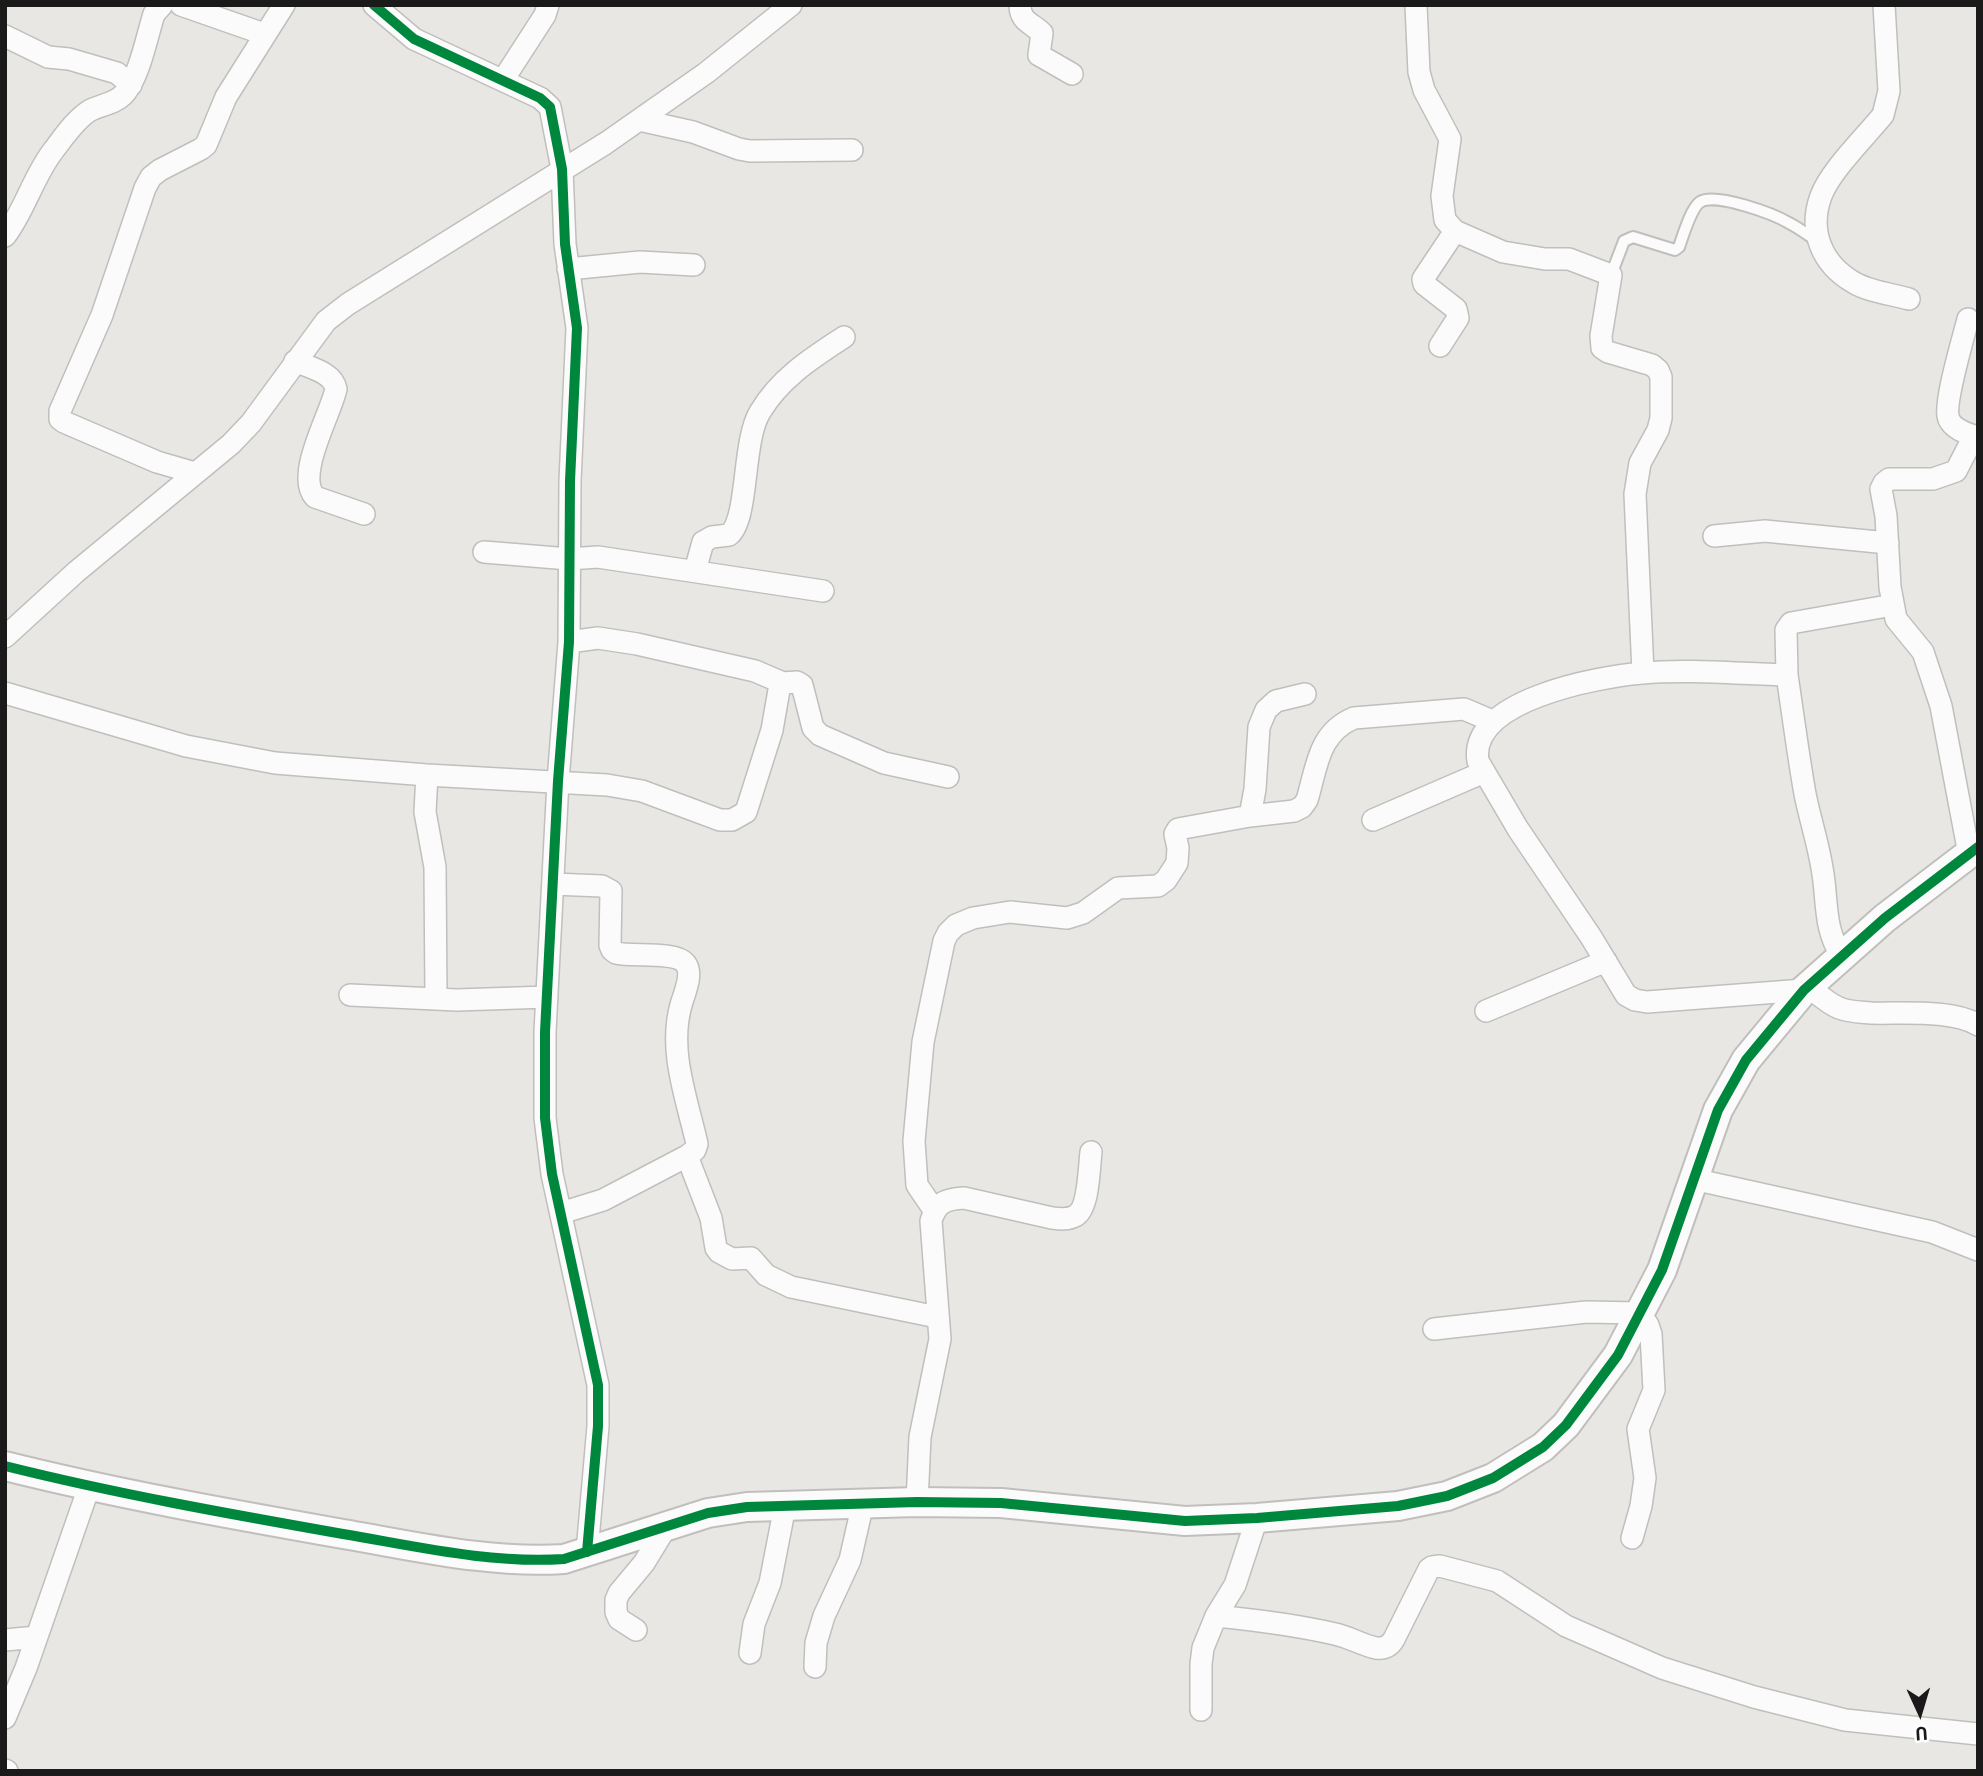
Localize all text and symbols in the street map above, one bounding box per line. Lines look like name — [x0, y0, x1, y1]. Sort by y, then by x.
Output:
north arrow — [1885, 1678, 1955, 1748]
text: U — [1915, 1723, 1928, 1746]

